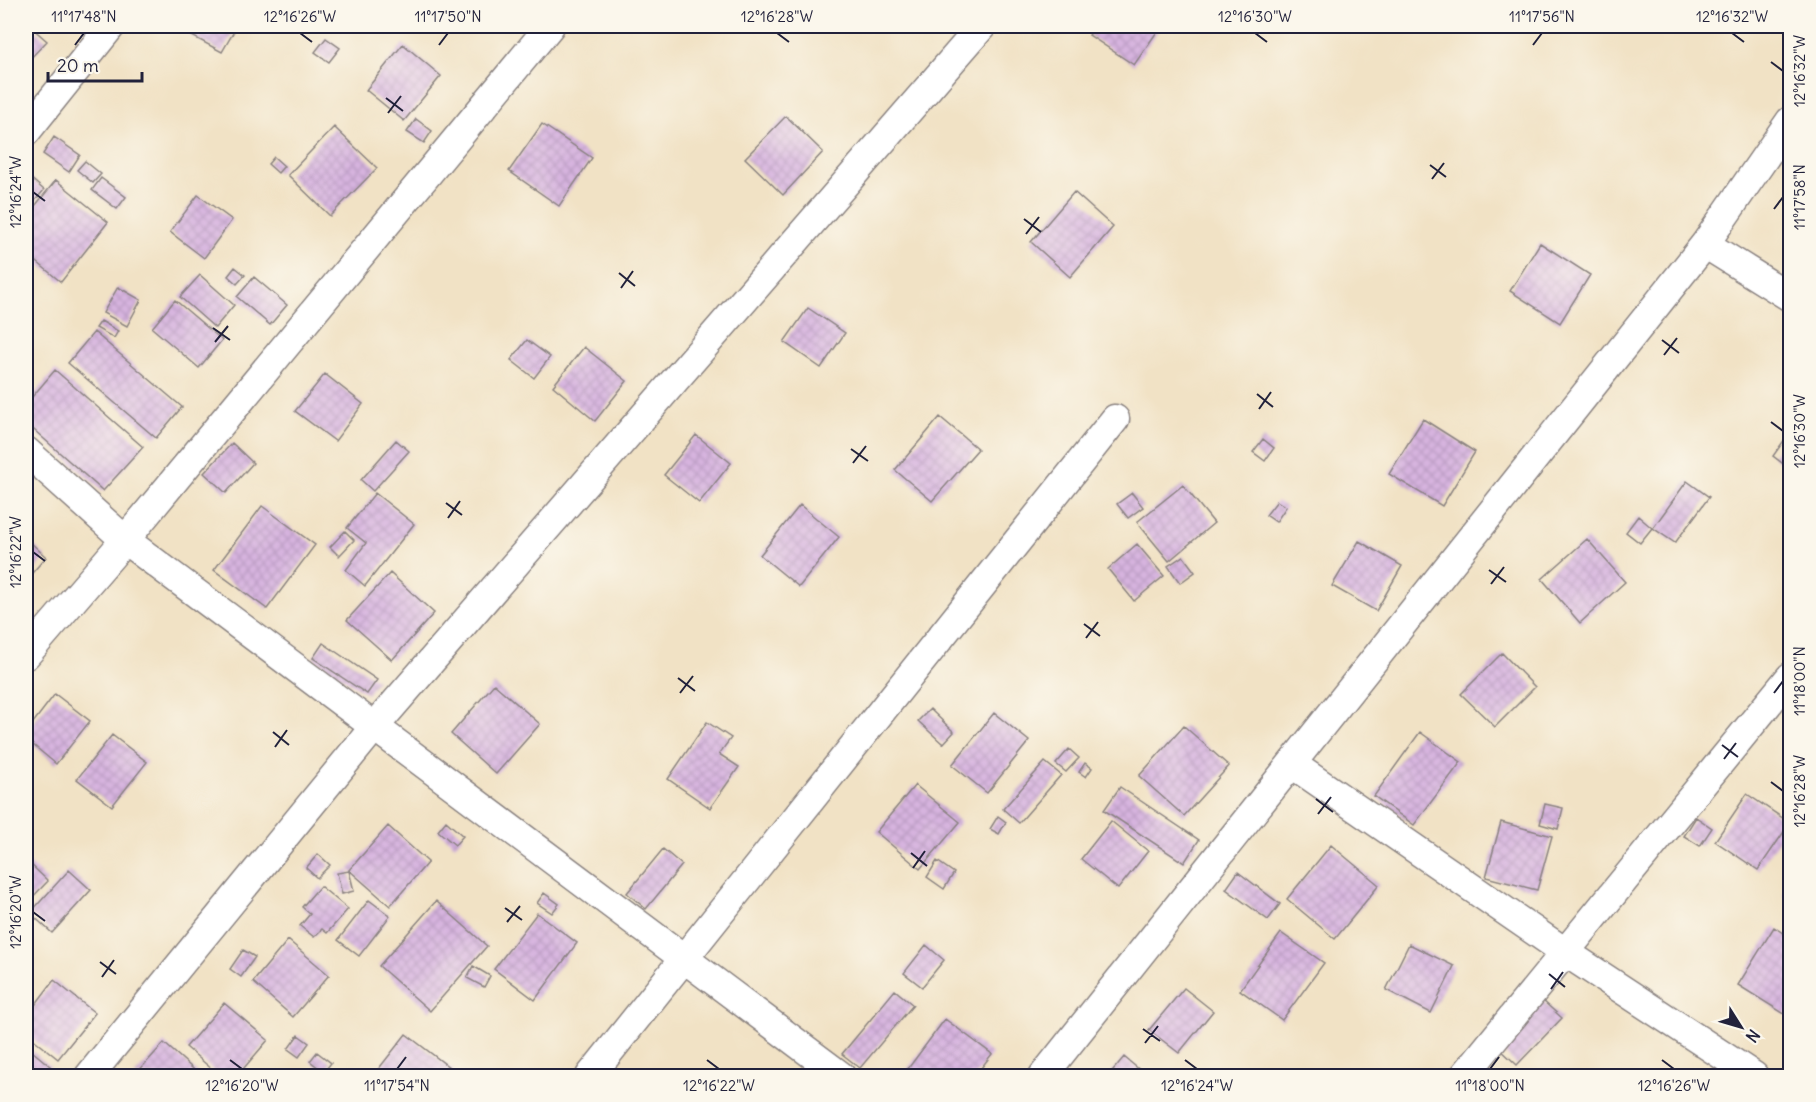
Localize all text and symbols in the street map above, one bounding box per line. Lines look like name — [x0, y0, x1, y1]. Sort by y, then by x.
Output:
text: 11°17'48"N — [51, 7, 117, 26]
text: 12°16'26"W — [264, 7, 337, 26]
text: 11°17'50"N — [414, 7, 482, 26]
text: 12°16'28"W — [741, 7, 813, 26]
text: 12°16'30"W — [1218, 7, 1292, 26]
text: 11°17'56"N — [1509, 7, 1575, 26]
text: 12°16'32"W — [1696, 7, 1768, 26]
text: 12°16'32"W — [1790, 35, 1809, 107]
scale bar — [48, 45, 142, 83]
text: 20 m — [57, 54, 99, 77]
text: 12°16'24"W — [6, 156, 25, 228]
text: 11°17'58"N — [1790, 164, 1809, 230]
text: 12°16'30"W — [1790, 394, 1809, 468]
text: 12°16'22"W — [6, 516, 25, 588]
text: 11°18'00"N — [1790, 646, 1809, 716]
text: 12°16'28"W — [1790, 755, 1809, 827]
text: 12°16'20"W — [6, 875, 25, 949]
north arrow — [1711, 997, 1771, 1057]
text: N — [1742, 1026, 1764, 1046]
text: 12°16'20"W — [205, 1076, 279, 1095]
text: 11°17'54"N — [364, 1076, 430, 1095]
text: 12°16'22"W — [683, 1076, 755, 1095]
text: 12°16'24"W — [1161, 1076, 1233, 1095]
text: 11°18'00"N — [1455, 1076, 1525, 1095]
text: 12°16'26"W — [1638, 1076, 1711, 1095]

